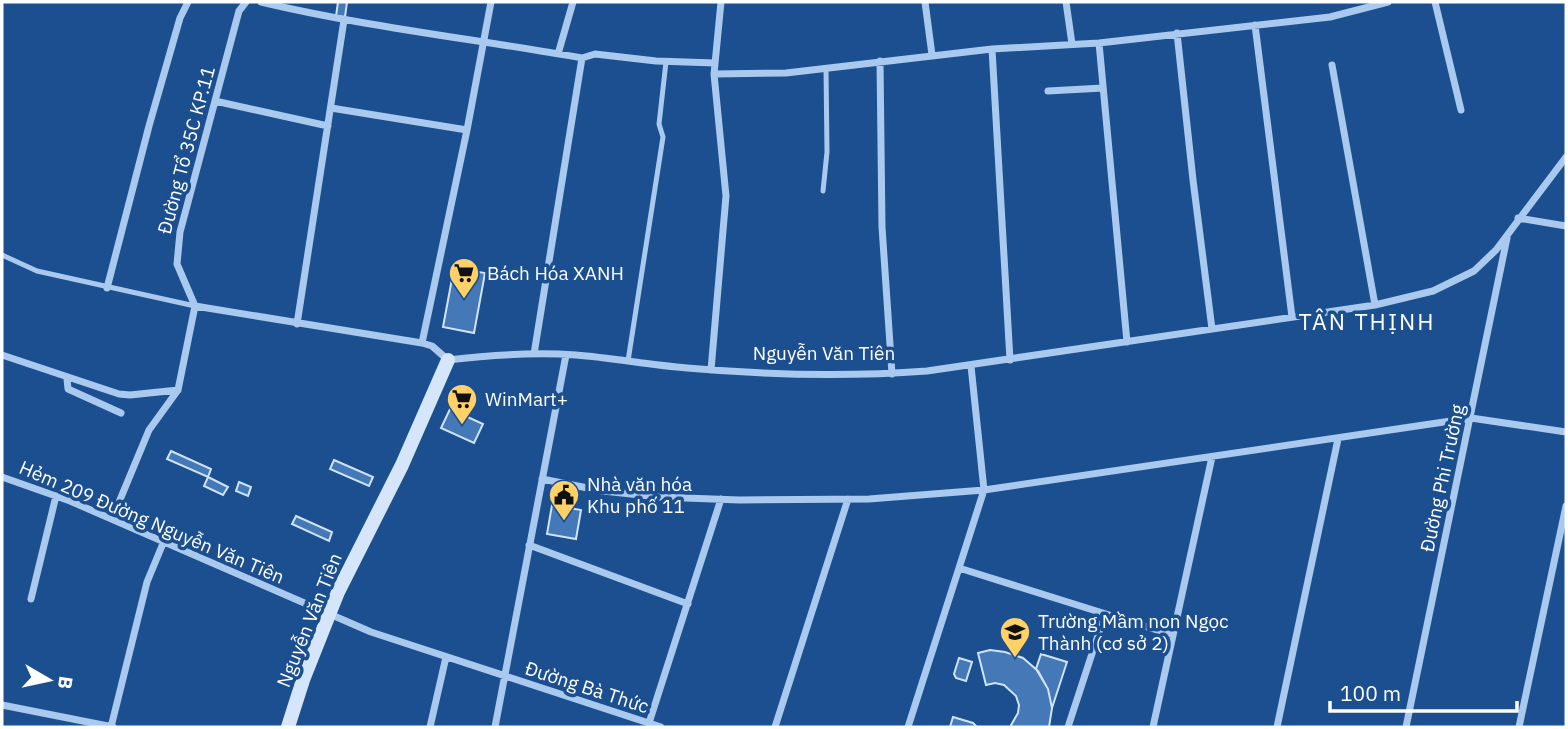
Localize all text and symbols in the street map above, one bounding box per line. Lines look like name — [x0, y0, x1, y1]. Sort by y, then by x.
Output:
street label: Đường Tổ 35C KP.11 — [152, 63, 220, 237]
supermarket icon: Bách Hóa XANH — [447, 256, 481, 300]
place label: Bách Hóa XANH — [487, 261, 624, 285]
district label: TÂN THỊNH — [1298, 306, 1436, 336]
street label: Nguyễn Văn Tiên — [753, 341, 895, 365]
supermarket icon: WinMart+ — [445, 382, 479, 426]
place label: WinMart+ — [485, 387, 568, 411]
street label: Đường Phi Trường — [1415, 402, 1469, 554]
street label: Hẻm 209 Đường Nguyễn Văn Tiên — [16, 455, 288, 589]
place label: Nhà văn hóa Khu phố 11 — [587, 472, 692, 518]
public building icon: Nhà văn hóa Khu phố 11 — [547, 478, 581, 522]
street label: Nguyễn Văn Tiên — [271, 549, 347, 691]
place label: Trường Mầm non Ngọc Thành (cơ sở 2) — [1038, 609, 1229, 655]
school or university icon: Trường Mầm non Ngọc Thành (cơ sở 2) — [998, 615, 1032, 659]
north arrow — [14, 645, 84, 715]
street label: Đường Bà Thức — [522, 656, 652, 718]
scale bar — [1330, 670, 1517, 714]
text: B — [53, 675, 79, 691]
text: 100 m — [1340, 679, 1401, 707]

